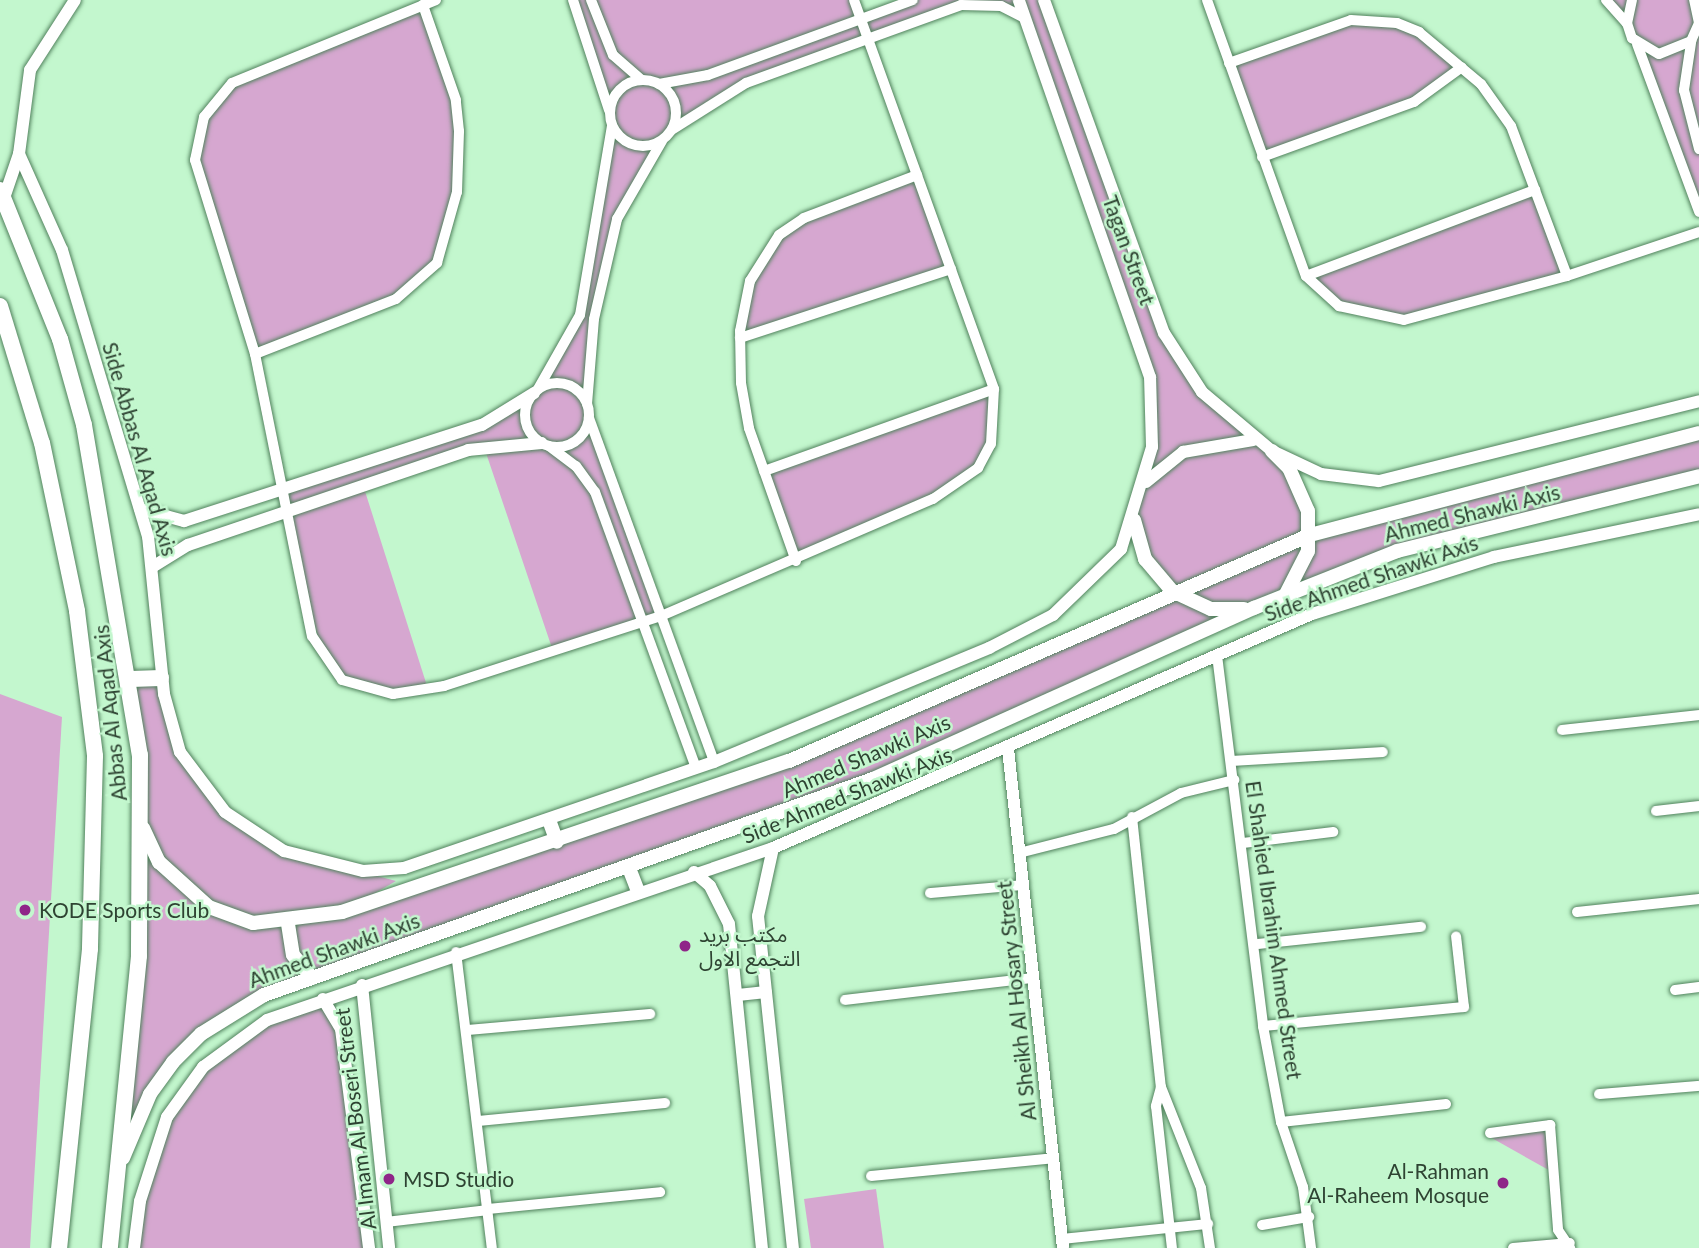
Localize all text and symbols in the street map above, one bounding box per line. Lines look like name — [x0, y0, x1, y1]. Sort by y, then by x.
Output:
street label: Tagan Street — [1098, 192, 1160, 308]
street label: Side Abbas Al Aqad Axis — [97, 338, 183, 560]
street label: Ahmed Shawki Axis — [1381, 479, 1563, 547]
street label: Side Ahmed Shawki Axis — [1260, 529, 1482, 627]
street label: Abbas Al Aqad Axis — [88, 623, 132, 803]
street label: Ahmed Shawki Axis — [778, 709, 954, 803]
street label: Side Ahmed Shawki Axis — [738, 741, 956, 849]
street label: El Shahied Ibrahim Ahmed Street — [1240, 779, 1308, 1081]
street label: Al Sheikh Al Hosary Street — [991, 879, 1041, 1123]
place label: KODE Sports Club — [39, 897, 209, 923]
marker: KODE Sports Club — [17, 902, 33, 918]
street label: Ahmed Shawki Axis — [245, 907, 423, 993]
place label: مكتب بريد التجمع الاول — [699, 921, 801, 971]
marker: مكتب بريد التجمع الاول — [677, 938, 693, 954]
street label: Al Imam Al Boseri Street — [329, 1006, 381, 1232]
place label: Al-Rahman Al-Raheem Mosque — [1307, 1158, 1489, 1208]
place label: MSD Studio — [403, 1166, 514, 1192]
marker: MSD Studio — [381, 1171, 397, 1187]
marker: Al-Rahman Al-Raheem Mosque — [1495, 1175, 1511, 1191]

